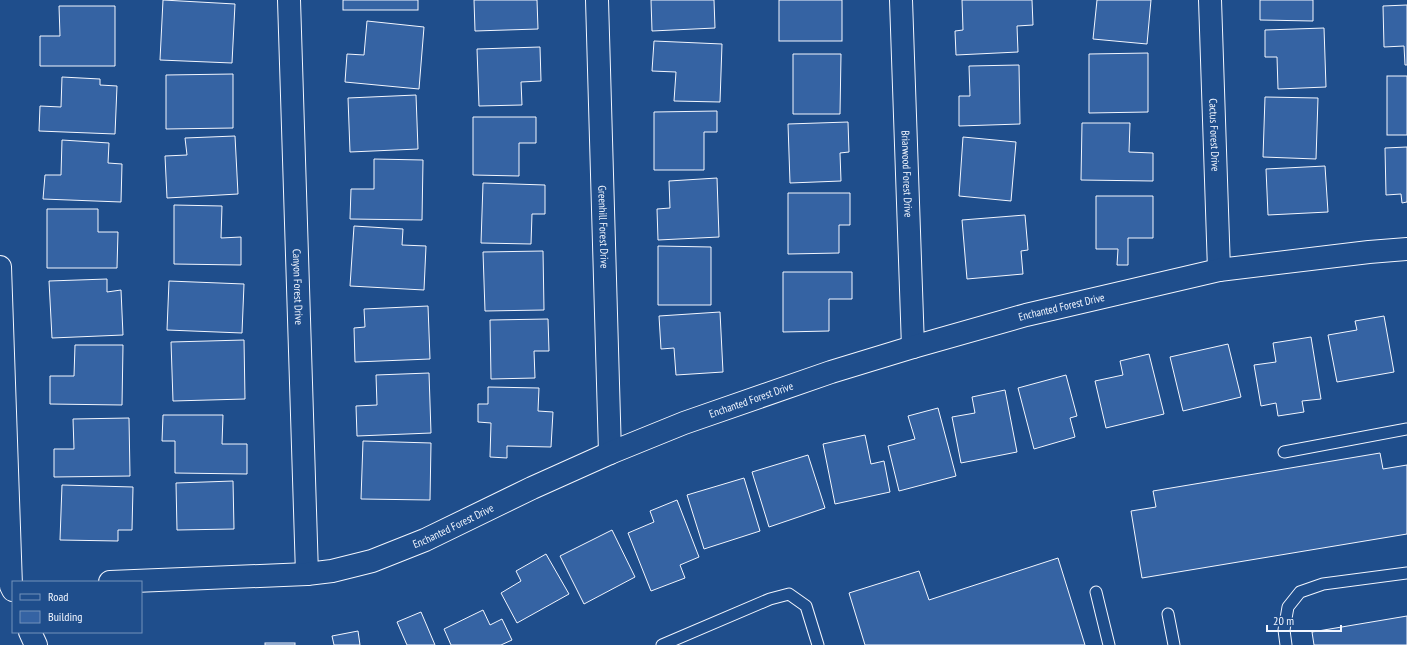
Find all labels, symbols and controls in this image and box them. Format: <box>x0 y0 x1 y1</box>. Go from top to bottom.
street label: Cactus Forest Drive <box>1206 98 1223 172</box>
street label: Briarwood Forest Drive <box>899 130 916 218</box>
street label: Greenhill Forest Drive <box>595 185 612 269</box>
street label: Canyon Forest Drive <box>290 249 306 326</box>
street label: Enchanted Forest Drive <box>1017 290 1106 324</box>
street label: Enchanted Forest Drive <box>707 378 796 421</box>
street label: Enchanted Forest Drive <box>411 501 496 551</box>
legend <box>12 581 142 633</box>
text: Road <box>48 589 68 604</box>
scale bar <box>1267 607 1341 633</box>
text: Building <box>48 609 83 624</box>
text: 20 m <box>1273 613 1294 628</box>

